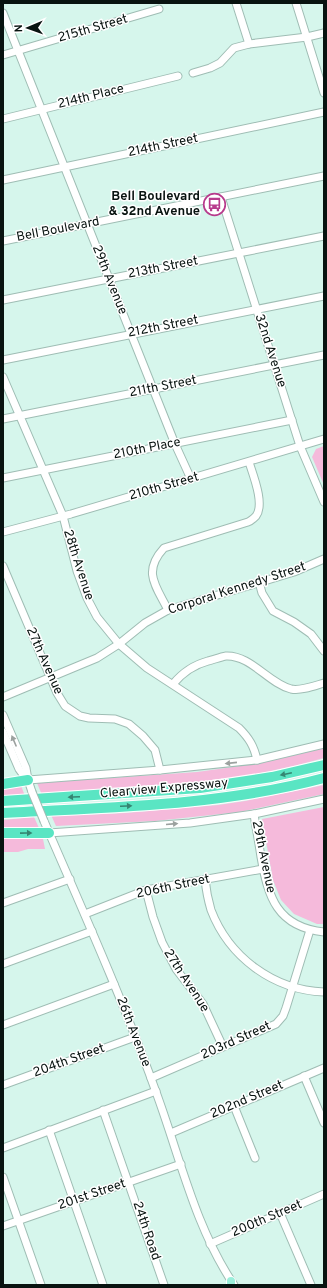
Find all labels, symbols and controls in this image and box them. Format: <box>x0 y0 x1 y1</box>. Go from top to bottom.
north arrow <box>8 8 48 48</box>
street label: 215th Street <box>56 11 130 47</box>
text: N <box>12 24 26 33</box>
street label: 214th Place <box>56 81 126 113</box>
street label: 214th Street <box>126 131 200 161</box>
place label: Bell Boulevard & 32nd Avenue <box>109 189 200 220</box>
bus stop icon: Bell Boulevard & 32nd Avenue <box>202 191 228 217</box>
street label: Bell Boulevard <box>15 214 101 246</box>
street label: 29th Avenue <box>88 243 130 317</box>
street label: 213th Street <box>127 253 200 283</box>
street label: 212th Street <box>126 312 200 342</box>
street label: 32nd Avenue <box>251 312 289 390</box>
street label: 211th Street <box>128 373 198 401</box>
street label: 210th Place <box>112 435 182 463</box>
street label: 210th Street <box>127 469 201 505</box>
street label: 28th Avenue <box>59 528 97 602</box>
street label: Corporal Kennedy Street <box>166 559 308 619</box>
street label: 27th Avenue <box>22 625 66 697</box>
one-way arrow <box>11 735 17 747</box>
one-way arrow <box>225 760 237 766</box>
one-way arrow <box>280 771 292 777</box>
street label: Clearview Expressway <box>99 775 229 803</box>
one-way arrow <box>68 793 80 800</box>
one-way arrow <box>120 803 132 810</box>
street label: 29th Avenue <box>248 819 278 895</box>
one-way arrow <box>166 821 178 828</box>
one-way arrow <box>20 830 33 836</box>
street label: 206th Street <box>135 871 211 903</box>
street label: 27th Avenue <box>160 946 212 1016</box>
street label: 26th Avenue <box>112 995 154 1069</box>
street label: 203rd Street <box>198 1018 274 1064</box>
street label: 204th Street <box>31 1041 107 1081</box>
street label: 202nd Street <box>208 1077 286 1123</box>
street label: 201st Street <box>56 1176 128 1214</box>
street label: 200th Street <box>229 1197 305 1241</box>
street label: 24th Road <box>129 1200 163 1262</box>

